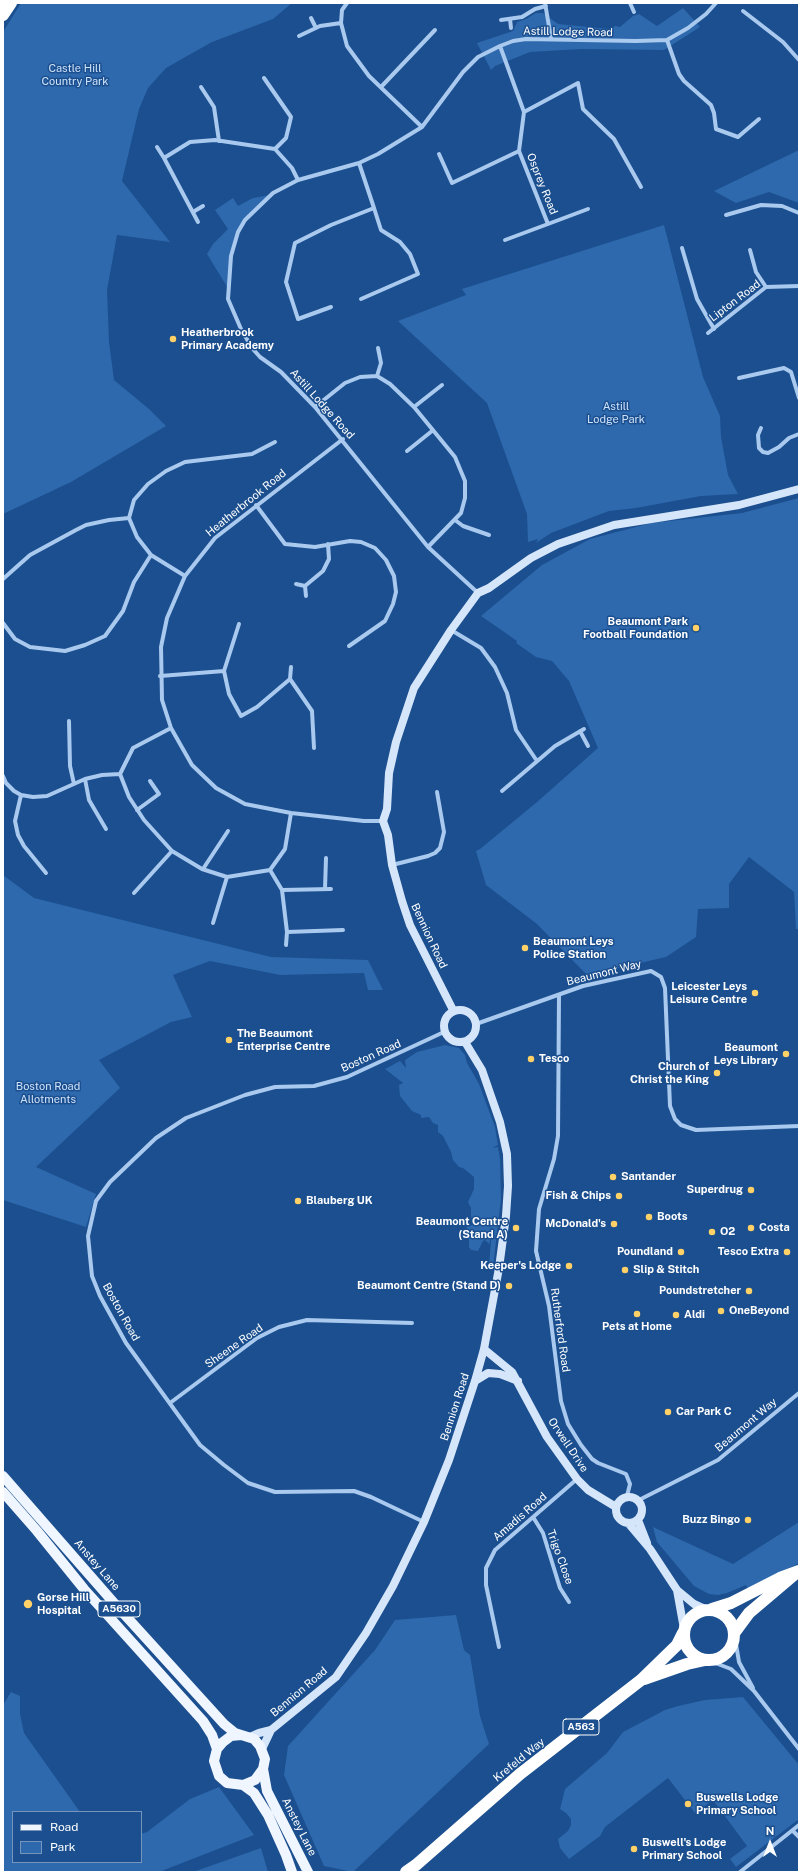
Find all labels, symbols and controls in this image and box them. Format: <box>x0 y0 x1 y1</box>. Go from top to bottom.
street label: Astill Lodge Road <box>523 25 613 39</box>
park label: Castle Hill Country Park <box>41 62 109 88</box>
street label: Osprey Road <box>524 151 560 217</box>
street label: Lipton Road <box>707 277 763 325</box>
place label: Heatherbrook Primary Academy <box>181 326 274 352</box>
marker: Heatherbrook Primary Academy <box>168 334 178 344</box>
street label: Astill Lodge Road <box>287 366 357 442</box>
park label: Astill Lodge Park <box>587 400 645 426</box>
street label: Heatherbrook Road <box>203 467 289 539</box>
place label: Beaumont Park Football Foundation <box>583 615 688 641</box>
marker: Beaumont Park Football Foundation <box>691 623 701 633</box>
street label: Bennion Road <box>408 901 450 971</box>
place label: Beaumont Leys Police Station <box>533 935 614 961</box>
marker: Beaumont Leys Police Station <box>520 943 530 953</box>
street label: Beaumont Way <box>565 957 643 989</box>
place label: Leicester Leys Leisure Centre <box>670 980 747 1006</box>
marker: Leicester Leys Leisure Centre <box>750 988 760 998</box>
place label: The Beaumont Enterprise Centre <box>237 1027 330 1053</box>
marker: The Beaumont Enterprise Centre <box>224 1035 234 1045</box>
street label: Boston Road <box>339 1037 403 1075</box>
place label: Beaumont Leys Library <box>714 1041 778 1067</box>
marker: Beaumont Leys Library <box>781 1049 791 1059</box>
place label: Tesco <box>539 1052 569 1066</box>
marker: Tesco <box>526 1054 536 1064</box>
place label: Church of Christ the King <box>630 1060 709 1086</box>
marker: Church of Christ the King <box>712 1068 722 1078</box>
park label: Boston Road Allotments <box>16 1080 80 1106</box>
place label: Santander <box>621 1170 676 1184</box>
marker: Santander <box>608 1172 618 1182</box>
place label: Superdrug <box>687 1183 743 1197</box>
marker: Superdrug <box>746 1185 756 1195</box>
place label: Fish & Chips <box>546 1189 611 1203</box>
marker: Fish & Chips <box>614 1191 624 1201</box>
place label: Blauberg UK <box>306 1194 373 1208</box>
marker: Blauberg UK <box>293 1196 303 1206</box>
place label: Boots <box>657 1210 687 1224</box>
marker: Boots <box>644 1212 654 1222</box>
place label: Beaumont Centre (Stand A) <box>416 1215 508 1241</box>
place label: McDonald's <box>545 1217 606 1231</box>
marker: McDonald's <box>609 1219 619 1229</box>
place label: Costa <box>759 1221 790 1235</box>
marker: Beaumont Centre (Stand A) <box>511 1223 521 1233</box>
marker: Costa <box>746 1223 756 1233</box>
place label: O2 <box>720 1225 735 1239</box>
marker: O2 <box>707 1227 717 1237</box>
place label: Poundland <box>617 1245 673 1259</box>
place label: Tesco Extra <box>718 1245 779 1259</box>
marker: Poundland <box>676 1247 686 1257</box>
marker: Tesco Extra <box>782 1247 792 1257</box>
place label: Keeper's Lodge <box>480 1259 561 1273</box>
marker: Keeper's Lodge <box>564 1261 574 1271</box>
place label: Slip & Stitch <box>633 1263 699 1277</box>
marker: Slip & Stitch <box>620 1265 630 1275</box>
place label: Beaumont Centre (Stand D) <box>357 1279 501 1293</box>
street label: Boston Road <box>100 1281 142 1343</box>
marker: Beaumont Centre (Stand D) <box>504 1281 514 1291</box>
place label: Poundstretcher <box>659 1284 741 1298</box>
marker: Poundstretcher <box>744 1286 754 1296</box>
street label: Rutherford Road <box>548 1287 572 1373</box>
place label: OneBeyond <box>729 1304 789 1318</box>
marker: OneBeyond <box>716 1306 726 1316</box>
place label: Aldi <box>684 1308 705 1322</box>
marker: Pets at Home <box>632 1309 642 1319</box>
marker: Aldi <box>671 1310 681 1320</box>
place label: Pets at Home <box>602 1320 672 1334</box>
street label: Sheene Road <box>203 1321 265 1371</box>
street label: Bennion Road <box>438 1372 472 1442</box>
street label: Beaumont Way <box>712 1395 780 1455</box>
place label: Car Park C <box>676 1405 732 1419</box>
marker: Car Park C <box>663 1407 673 1417</box>
street label: Orwell Drive <box>545 1415 591 1475</box>
street label: Amadis Road <box>490 1490 550 1544</box>
place label: Buzz Bingo <box>682 1513 740 1527</box>
marker: Buzz Bingo <box>743 1515 753 1525</box>
street label: Trigo Close <box>544 1528 576 1586</box>
street label: Anstey Lane <box>71 1537 123 1593</box>
place label: Gorse Hill Hospital <box>37 1591 89 1617</box>
marker: Gorse Hill Hospital <box>22 1598 34 1610</box>
road number: A5630 <box>98 1601 140 1617</box>
street label: Bennion Road <box>268 1664 330 1720</box>
road number: A563 <box>563 1719 599 1735</box>
street label: Krefeld Way <box>491 1735 547 1785</box>
place label: Buswells Lodge Primary School <box>696 1791 778 1817</box>
street label: Anstey Lane <box>279 1796 319 1858</box>
marker: Buswells Lodge Primary School <box>683 1799 693 1809</box>
legend <box>12 1811 142 1863</box>
text: Road <box>50 1820 78 1834</box>
north arrow <box>750 1823 790 1863</box>
text: N <box>766 1825 774 1837</box>
place label: Buswell's Lodge Primary School <box>642 1836 726 1862</box>
text: Park <box>50 1840 76 1854</box>
marker: Buswell's Lodge Primary School <box>629 1844 639 1854</box>

